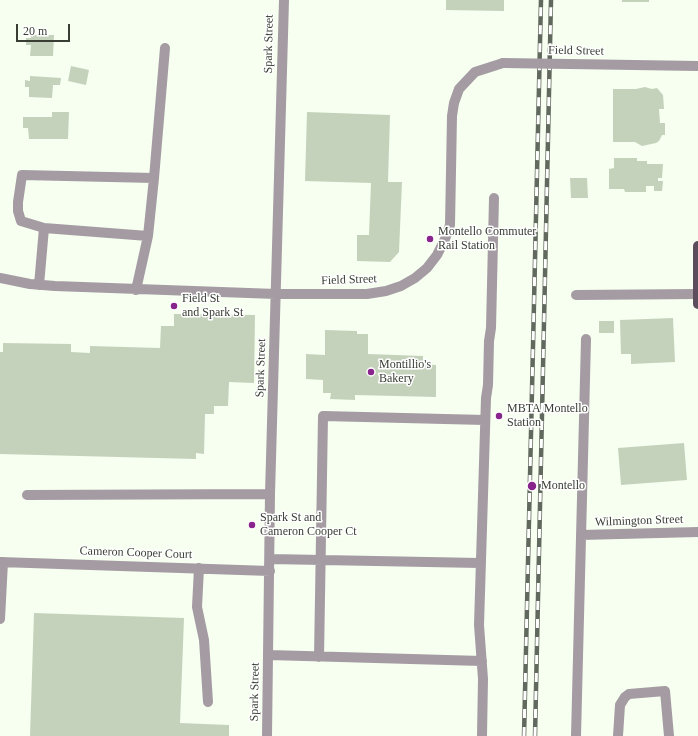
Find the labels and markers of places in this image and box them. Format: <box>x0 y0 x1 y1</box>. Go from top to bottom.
place label: Montello Commuter Rail Station <box>438 225 536 253</box>
marker: Montello Commuter Rail Station <box>425 234 435 244</box>
place label: Field St and Spark St <box>182 292 243 320</box>
marker: Field St and Spark St <box>169 301 179 311</box>
place label: Montillio's Bakery <box>379 358 431 386</box>
marker: Montillio's Bakery <box>366 367 376 377</box>
place label: MBTA Montello Station <box>507 402 588 430</box>
marker: MBTA Montello Station <box>494 411 504 421</box>
place label: Montello <box>541 479 585 493</box>
marker: Montello <box>526 480 538 492</box>
place label: Spark St and Cameron Cooper Ct <box>260 511 357 539</box>
marker: Spark St and Cameron Cooper Ct <box>247 520 257 530</box>

